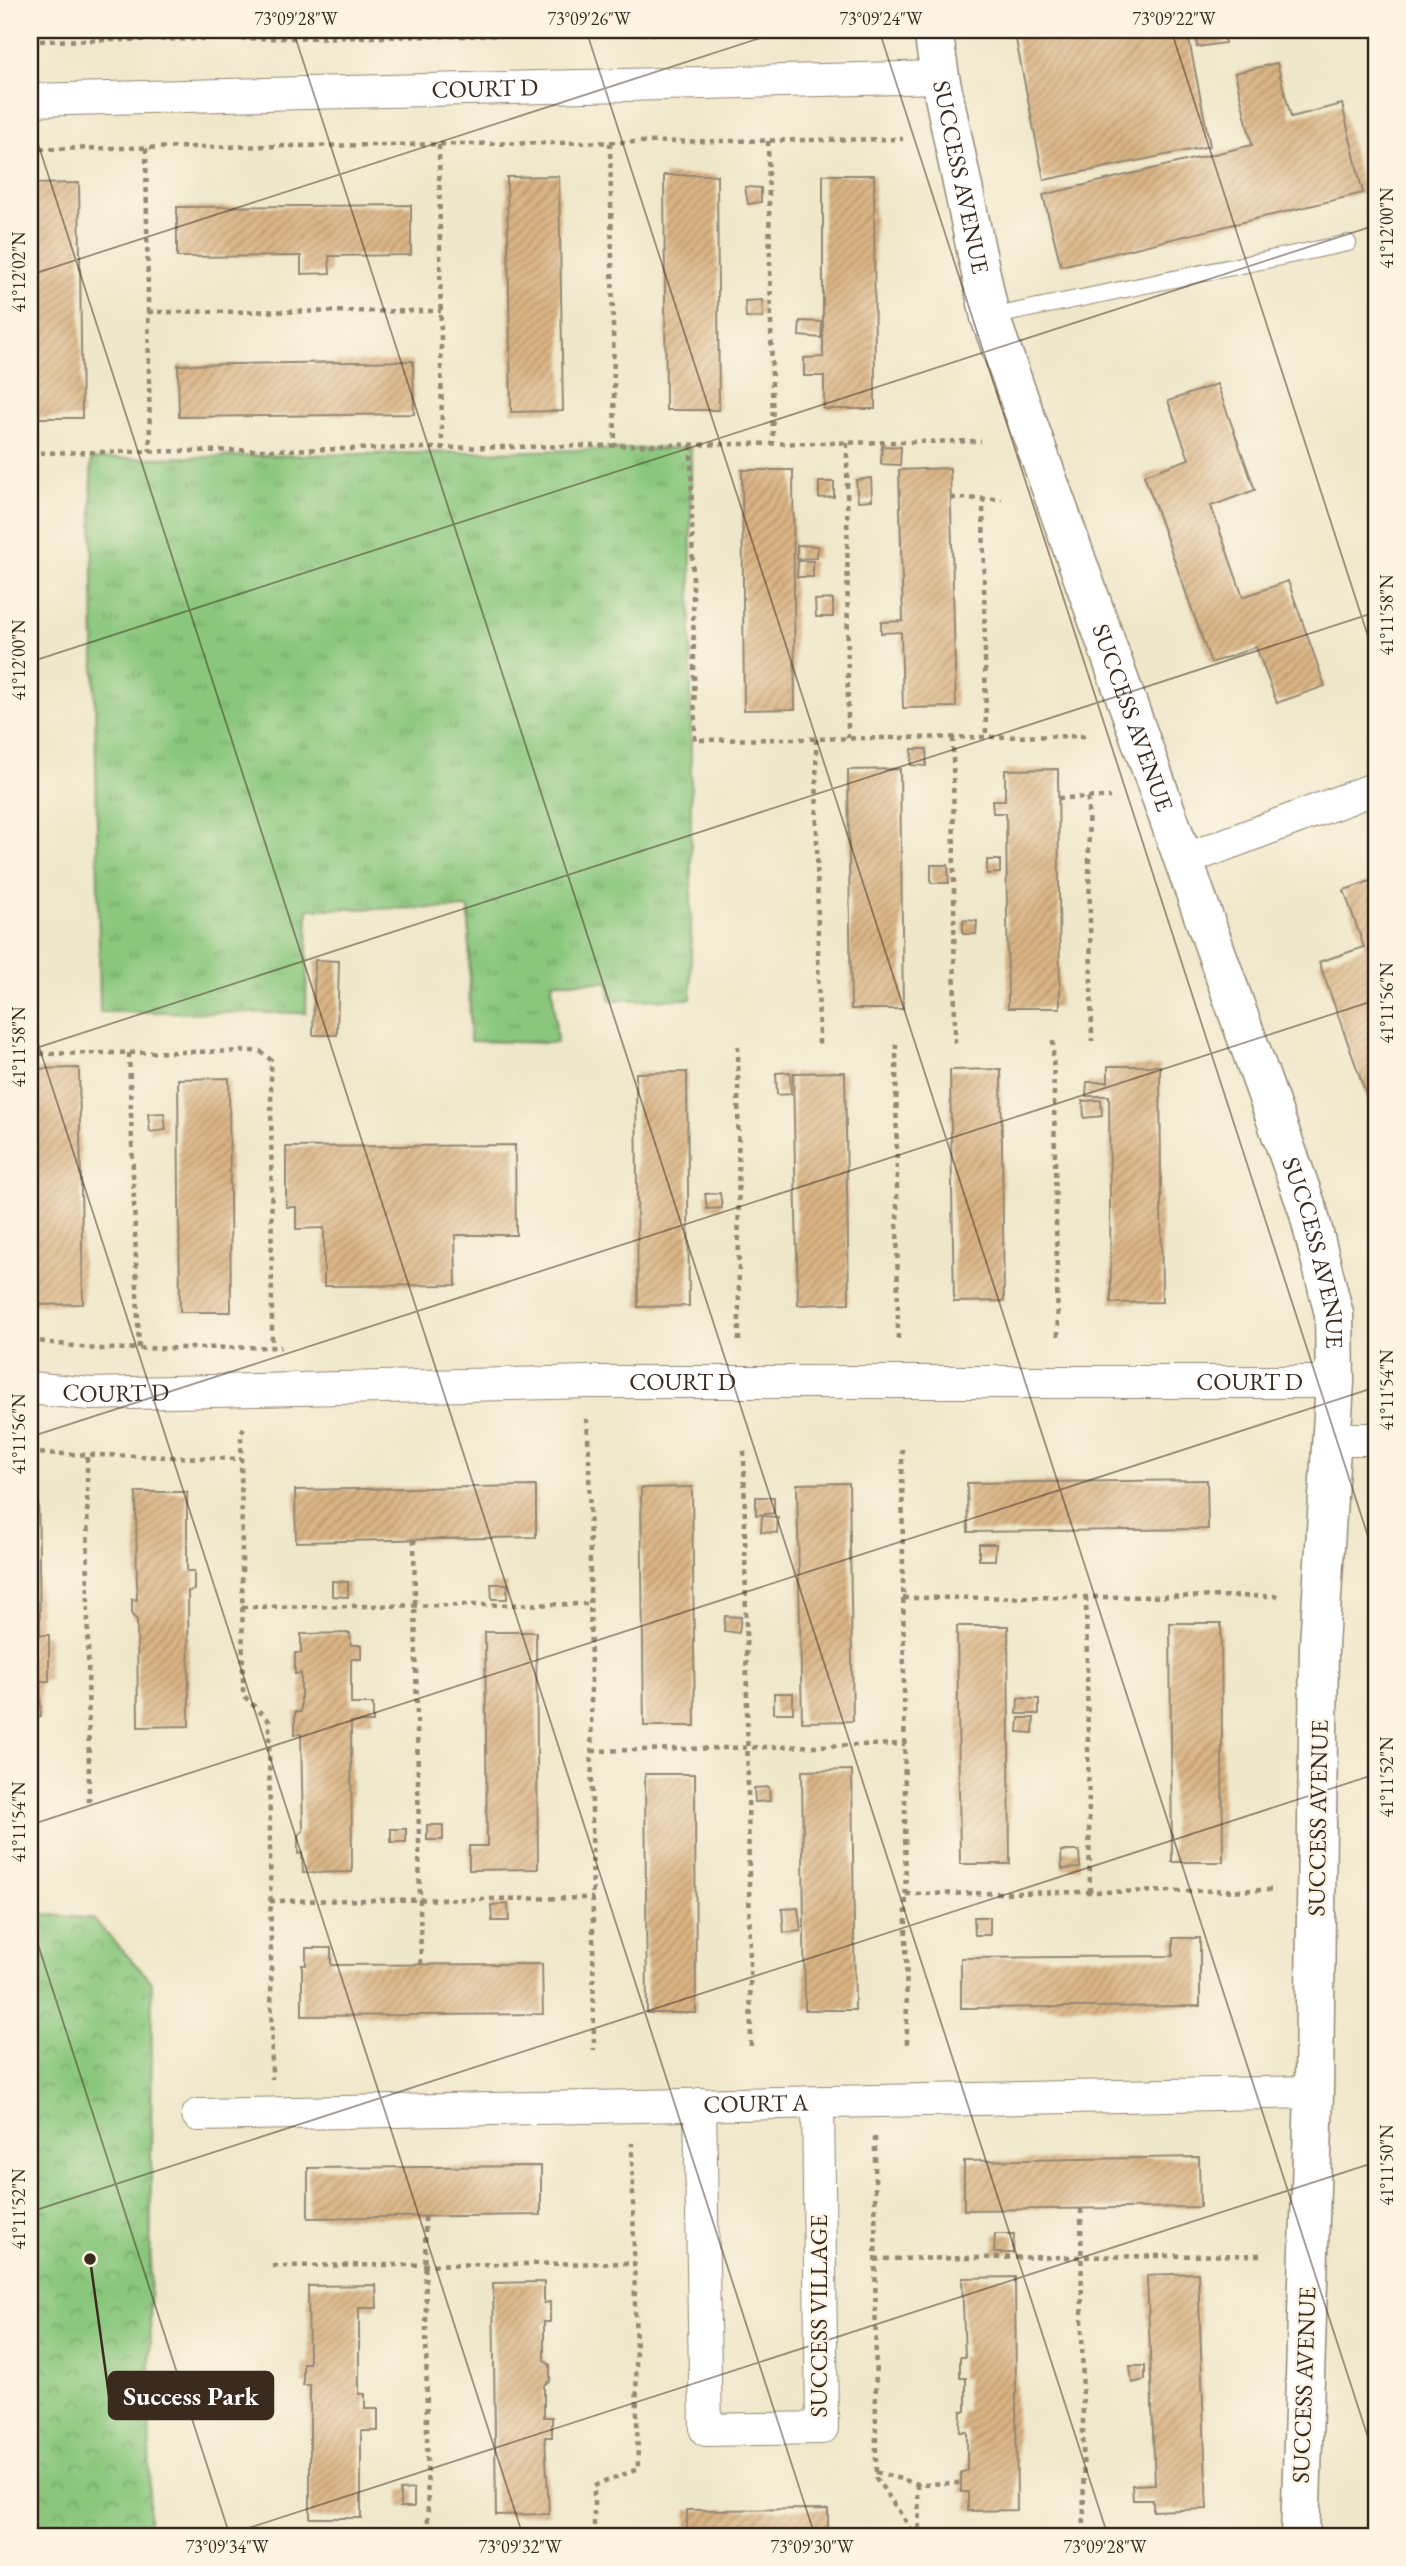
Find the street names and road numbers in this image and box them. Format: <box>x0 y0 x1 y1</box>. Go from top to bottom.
street label: COURT D <box>431 71 539 105</box>
street label: SUCCESS AVENUE <box>926 78 997 277</box>
street label: SUCCESS AVENUE <box>1086 620 1181 815</box>
street label: SUCCESS AVENUE <box>1275 1153 1351 1349</box>
street label: COURT D <box>629 1366 736 1397</box>
street label: COURT D <box>1196 1366 1303 1397</box>
street label: COURT D <box>61 1375 169 1410</box>
street label: SUCCESS AVENUE <box>1300 1719 1335 1917</box>
street label: COURT A <box>703 2086 809 2120</box>
street label: SUCCESS VILLAGE <box>803 2215 834 2417</box>
street label: SUCCESS AVENUE <box>1285 2286 1322 2484</box>

